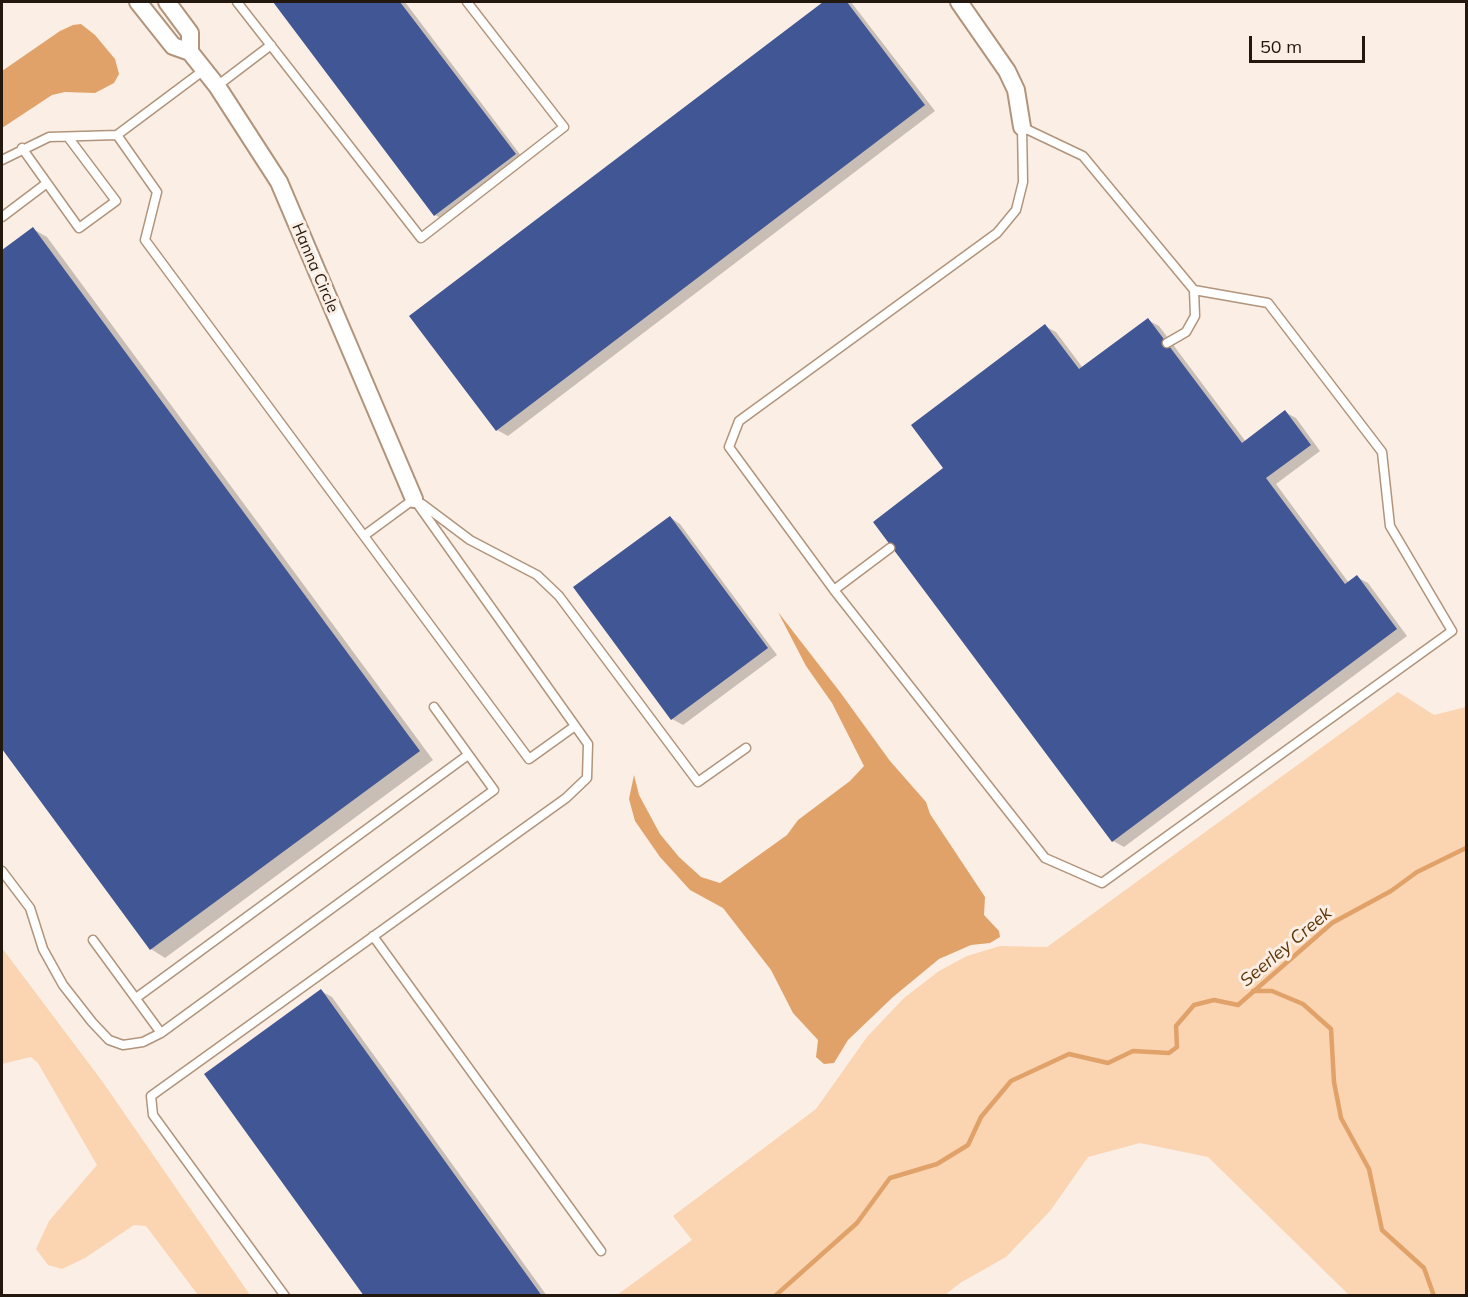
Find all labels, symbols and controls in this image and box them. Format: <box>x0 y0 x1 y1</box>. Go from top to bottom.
scale bar <box>1252 24 1368 62</box>
text: 50 m <box>1260 35 1302 58</box>
street label: Hanna Circle <box>288 220 342 316</box>
water label: Seerley Creek <box>1236 902 1336 992</box>

